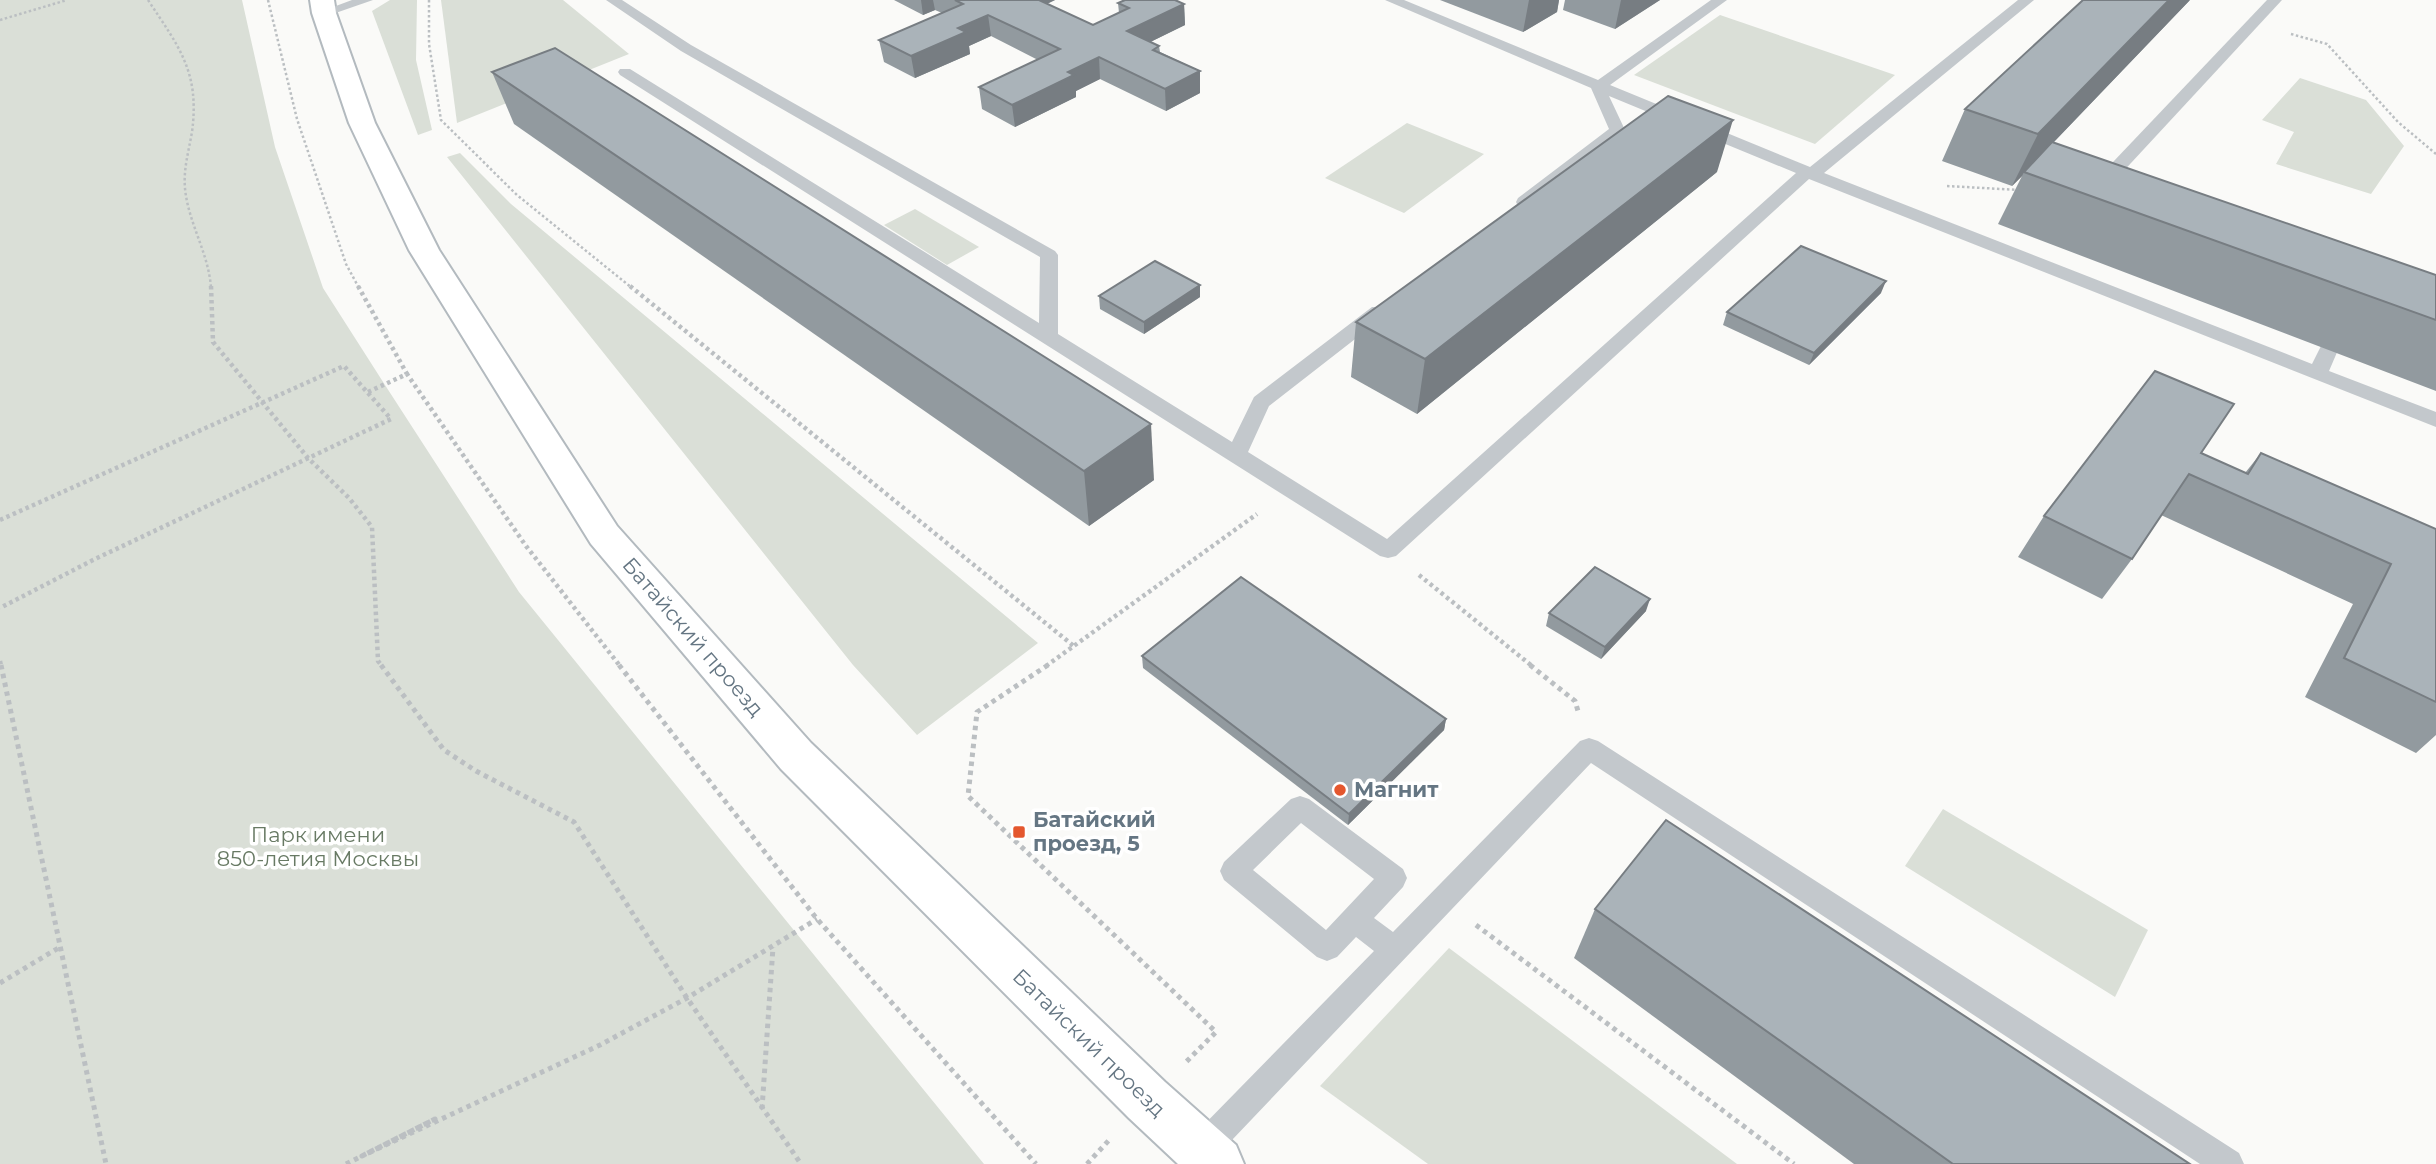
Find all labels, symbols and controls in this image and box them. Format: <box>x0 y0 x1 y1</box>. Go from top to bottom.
street label: Батайский проезд <box>618 552 769 721</box>
place label: Магнит <box>1354 777 1439 802</box>
marker: Магнит <box>1332 782 1348 798</box>
place label: Батайский проезд, 5 <box>1033 807 1156 856</box>
park label: Парк имени 850-летия Москвы <box>217 822 419 871</box>
marker: Батайский проезд, 5 <box>1011 824 1027 840</box>
street label: Батайский проезд <box>1008 963 1171 1122</box>

